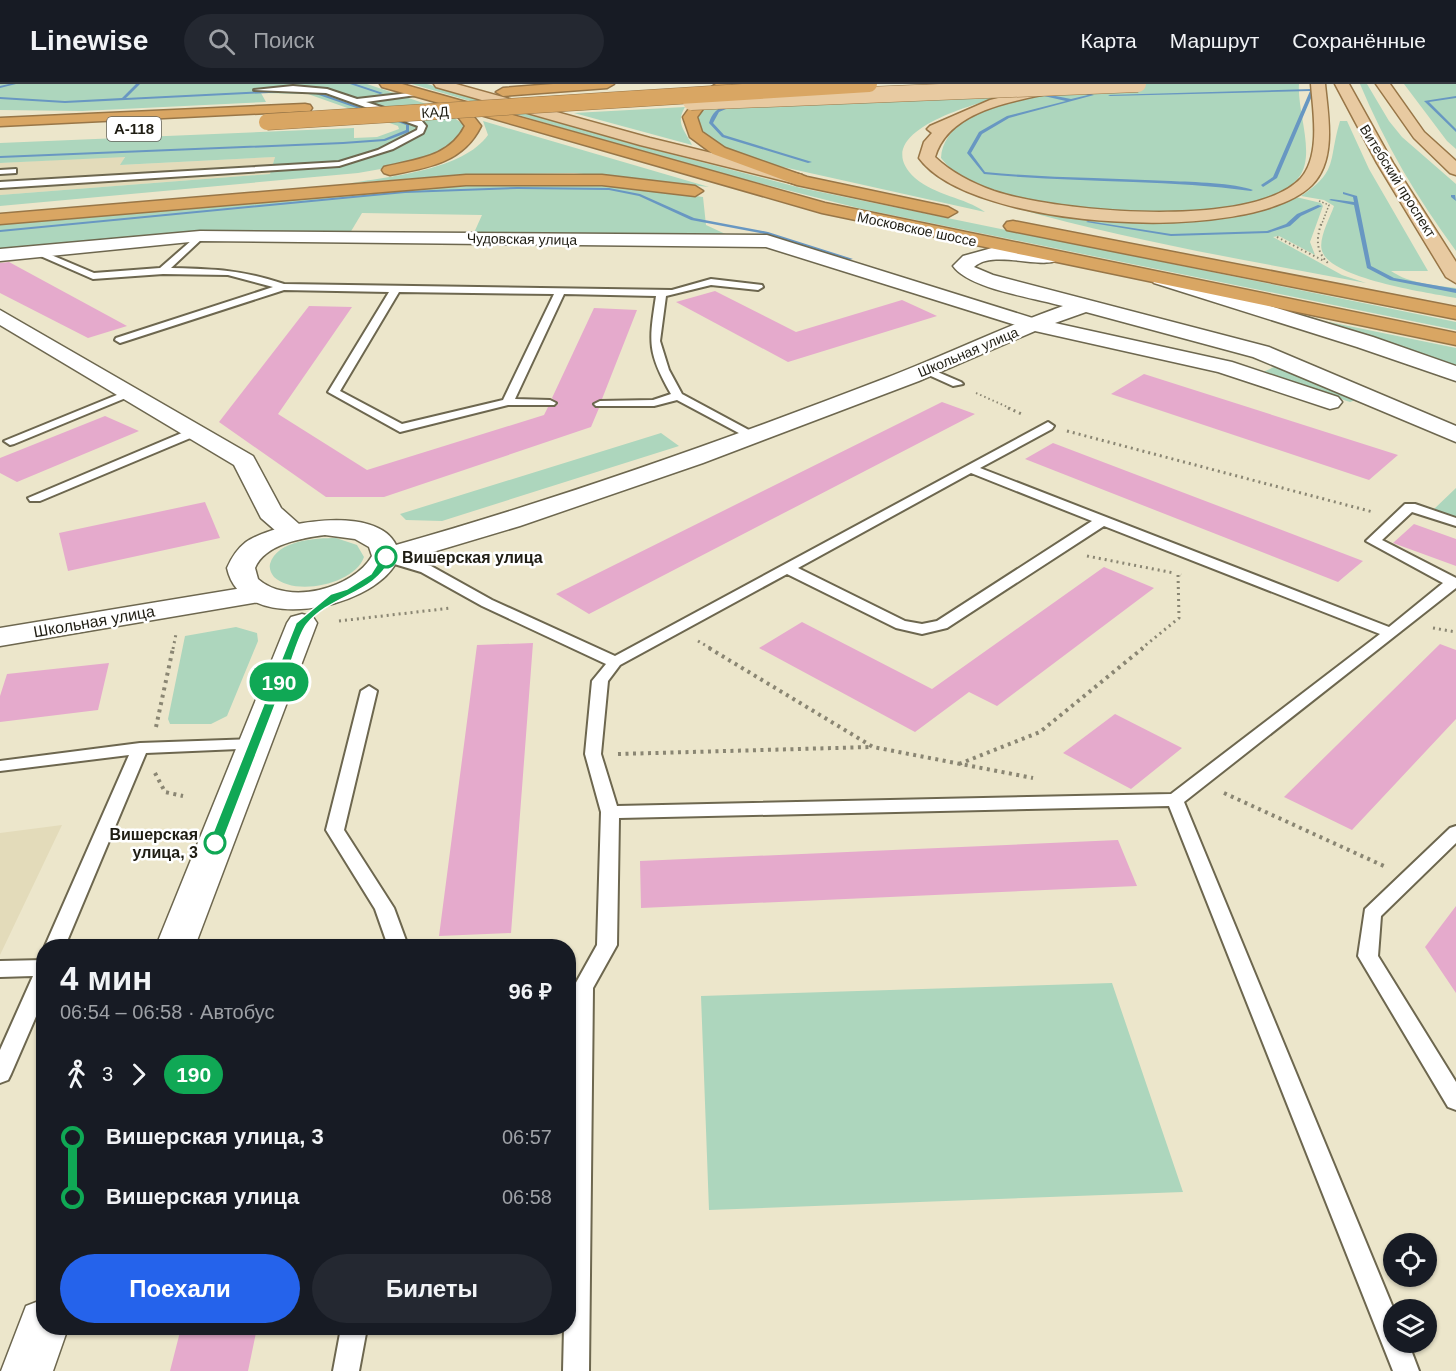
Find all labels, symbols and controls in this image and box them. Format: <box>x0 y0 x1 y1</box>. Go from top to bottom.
search box <box>184 14 604 68</box>
text: Linewise <box>30 25 148 56</box>
icon: search <box>205 25 238 58</box>
text: Поиск <box>253 28 314 53</box>
text: Карта <box>1081 29 1137 52</box>
text: Маршрут <box>1170 29 1259 52</box>
text: Сохранённые <box>1292 29 1426 52</box>
street label: КАД <box>421 103 450 121</box>
road number: А-118 <box>107 117 161 141</box>
street label: Витебский проспект <box>1357 122 1439 241</box>
street label: Московское шоссе <box>856 209 978 249</box>
street label: Чудовская улица <box>467 230 577 248</box>
street label: Школьная улица <box>915 324 1021 380</box>
marker: Вишерская улица <box>375 546 397 568</box>
place label: Вишерская улица <box>402 549 543 566</box>
street label: Школьная улица <box>32 602 156 641</box>
line badge: 190 <box>244 662 314 702</box>
text: 190 <box>261 671 297 694</box>
place label: Вишерская улица, 3 <box>109 826 198 861</box>
marker: Вишерская улица, 3 <box>204 832 226 854</box>
text: 4 мин <box>60 960 152 997</box>
text: 96 ₽ <box>509 979 552 1004</box>
text: 06:54 – 06:58 · Автобус <box>60 1001 274 1023</box>
icon: walk <box>60 1058 93 1091</box>
icon: forward <box>122 1058 155 1091</box>
text: 3 <box>102 1063 113 1085</box>
text: 190 <box>176 1063 211 1086</box>
text: Вишерская улица, 3 <box>106 1124 324 1149</box>
text: 06:57 <box>502 1126 552 1148</box>
text: Вишерская улица <box>106 1184 299 1209</box>
text: 06:58 <box>502 1186 552 1208</box>
map controls <box>1383 1233 1437 1353</box>
button: locate <box>1383 1233 1437 1287</box>
button: Поехали <box>60 1254 300 1323</box>
button: Билеты <box>312 1254 552 1323</box>
button: layers <box>1383 1299 1437 1353</box>

